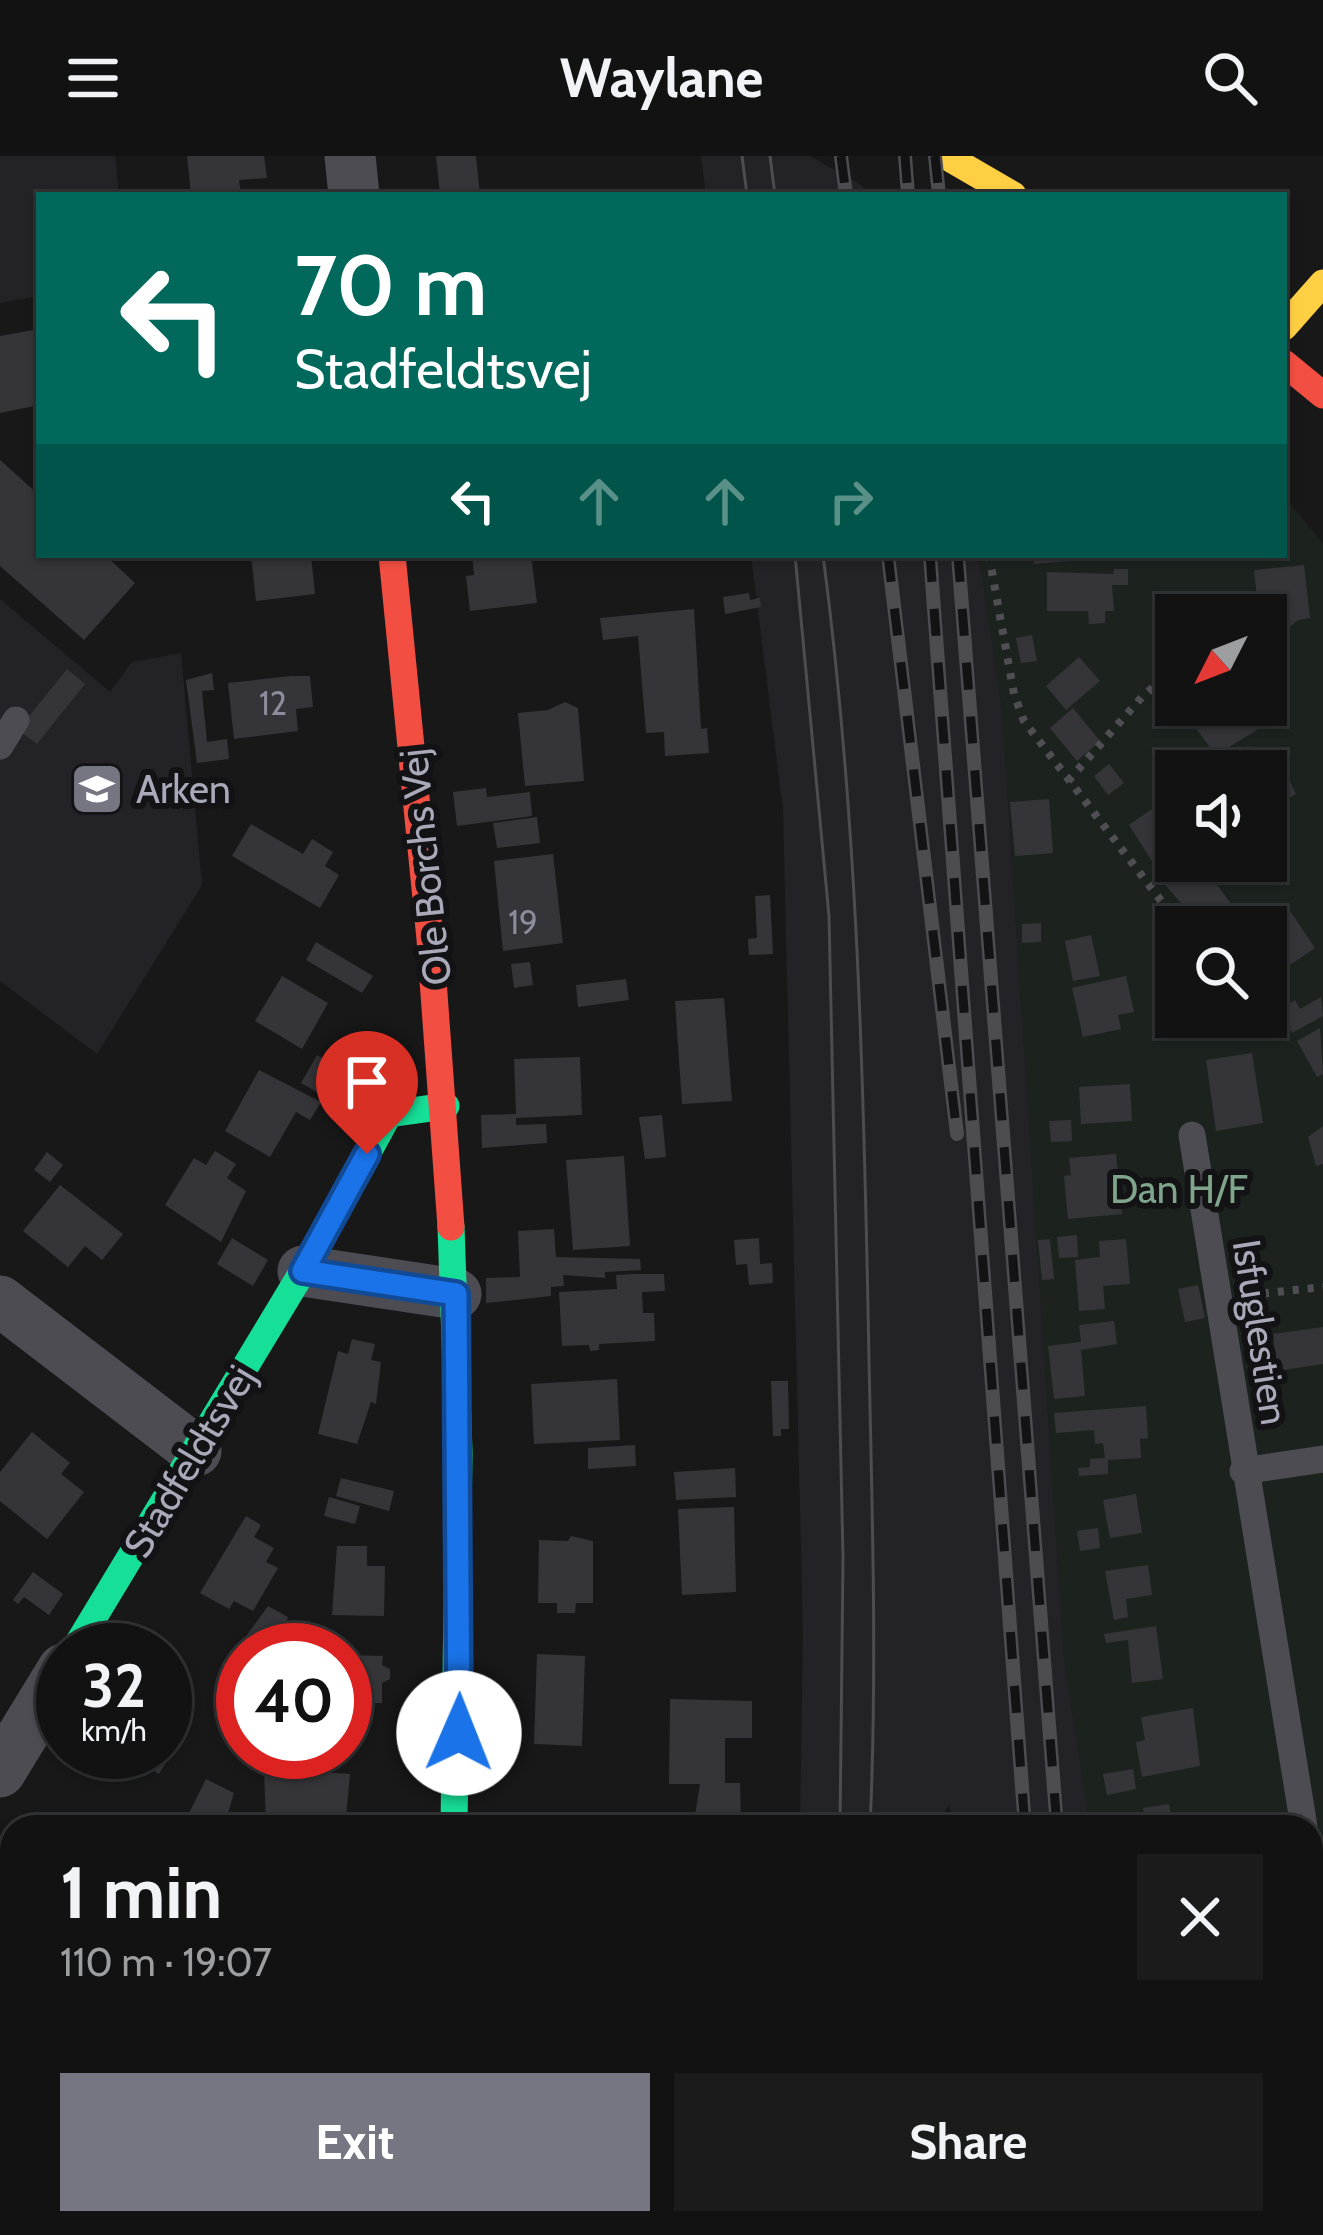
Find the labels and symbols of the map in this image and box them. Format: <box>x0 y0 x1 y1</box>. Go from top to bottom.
north arrow <box>1155 594 1287 726</box>
house number: 12 <box>259 683 287 723</box>
street label: Ole Borchs Vej <box>389 746 461 988</box>
school or university icon: Arken <box>69 761 125 817</box>
place label: Arken <box>136 765 231 813</box>
house number: 19 <box>508 902 538 942</box>
pin <box>316 1031 418 1154</box>
park label: Dan H/F <box>1110 1165 1248 1213</box>
street label: Isfuglestien <box>1223 1236 1299 1428</box>
street label: Stadfeldtsvej <box>113 1356 265 1566</box>
speed limit sign: 40 <box>216 1623 372 1779</box>
position arrow <box>396 1670 522 1796</box>

